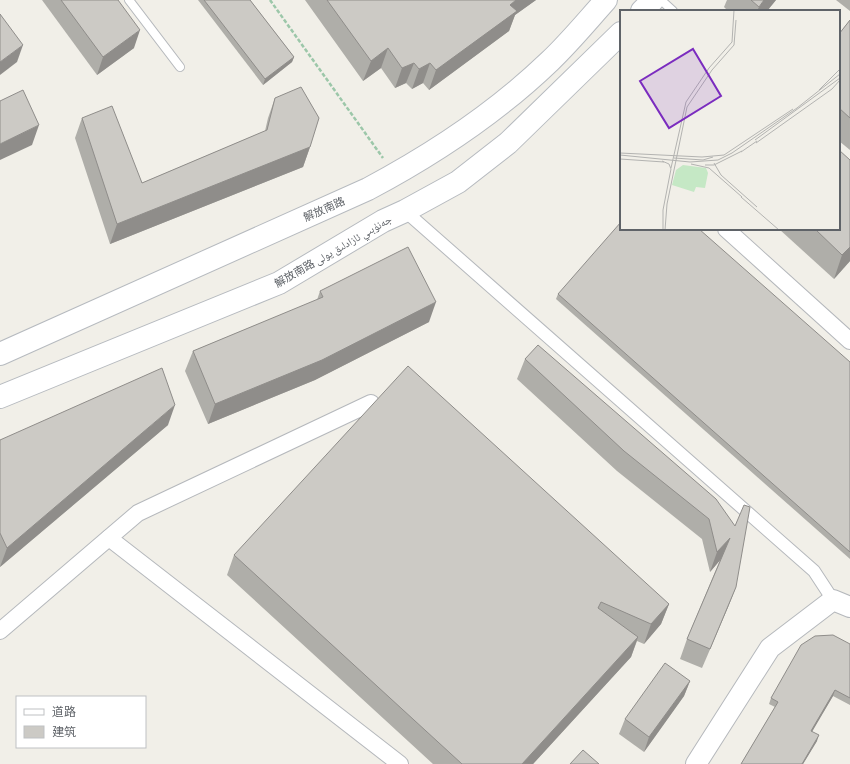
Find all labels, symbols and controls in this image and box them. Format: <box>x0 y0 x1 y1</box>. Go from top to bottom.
inset map <box>620 10 840 230</box>
street label: 解放南路 <box>301 193 347 224</box>
street label: 解放南路 جەنۇبىي ئازادلىق يولى <box>271 211 395 292</box>
legend <box>16 696 146 748</box>
text: 道路 <box>52 703 76 720</box>
text: 建筑 <box>52 723 76 740</box>

